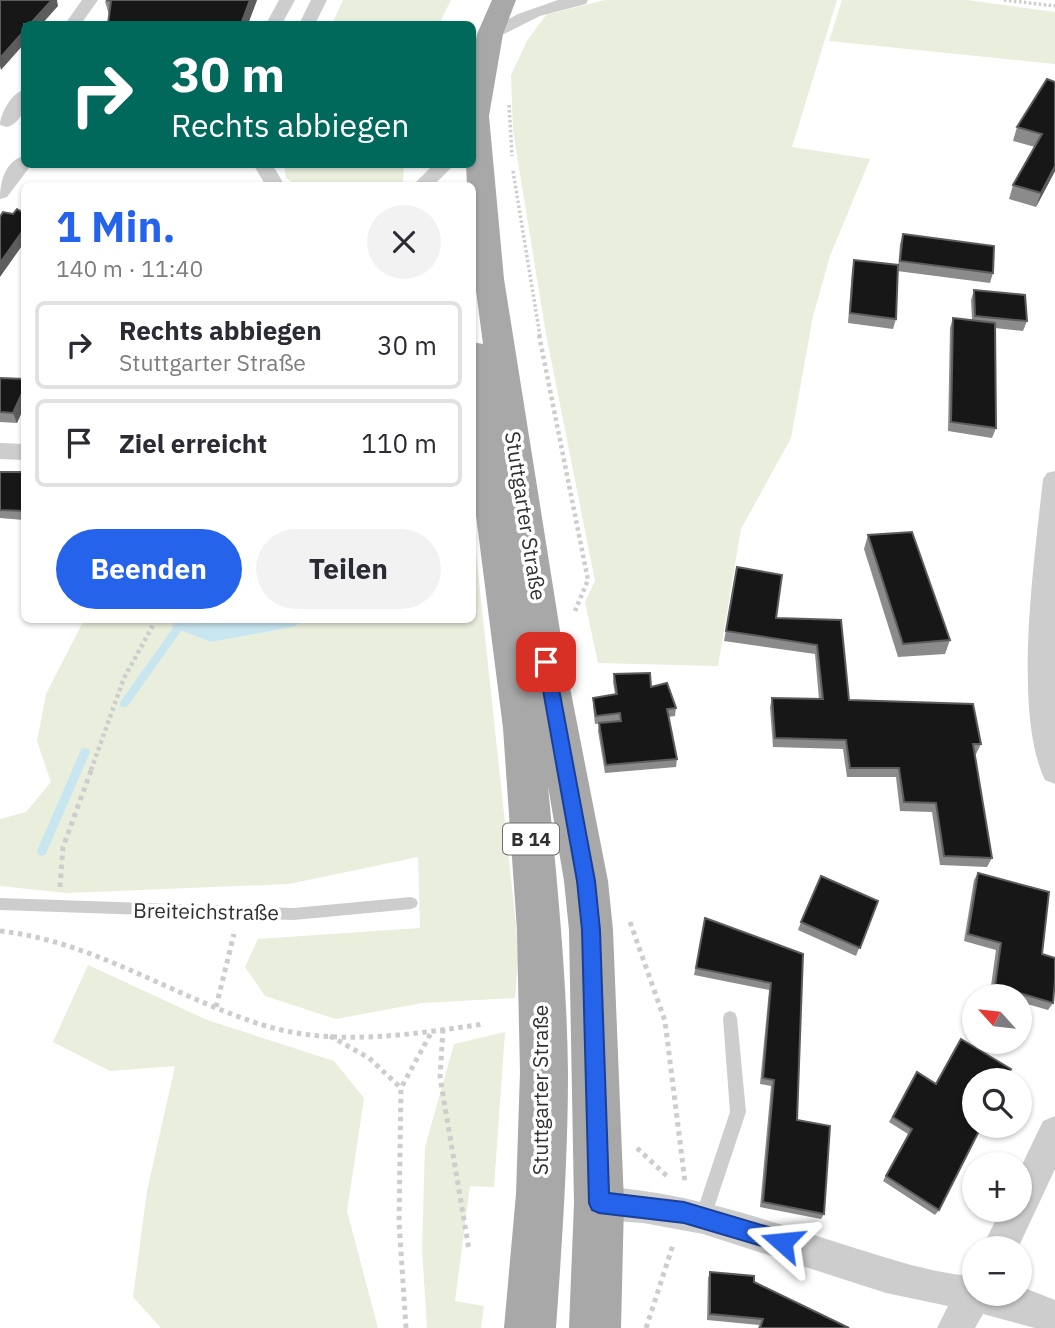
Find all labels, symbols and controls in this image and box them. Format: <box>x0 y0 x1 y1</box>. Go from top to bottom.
text: 30 m <box>171 42 285 105</box>
icon: right <box>56 49 147 140</box>
text: Rechts abbiegen <box>171 104 409 146</box>
text: 1 Min. <box>56 199 176 254</box>
button: close <box>367 205 441 279</box>
text: 140 m · 11:40 <box>56 253 203 283</box>
text: Rechts abbiegen <box>119 313 322 347</box>
icon: right <box>60 326 98 364</box>
text: 30 m <box>377 328 437 362</box>
text: Stuttgarter Straße <box>119 347 306 377</box>
icon: arrive <box>60 424 98 462</box>
text: Ziel erreicht <box>119 426 267 460</box>
text: 110 m <box>361 426 437 460</box>
street label: Stuttgarter Straße <box>499 429 553 602</box>
button: Beenden <box>56 529 242 609</box>
button: Teilen <box>256 529 441 609</box>
pin <box>516 632 576 692</box>
icon: arrive <box>527 643 565 681</box>
road number: B 14 <box>503 824 559 854</box>
street label: Breiteichstraße <box>133 896 279 926</box>
north arrow <box>962 984 1032 1054</box>
map controls <box>962 984 1032 1306</box>
street label: Stuttgarter Straße <box>526 1005 554 1175</box>
button: search <box>962 1068 1032 1138</box>
button: + <box>962 1152 1032 1222</box>
position arrow <box>745 1205 819 1279</box>
button: − <box>962 1236 1032 1306</box>

